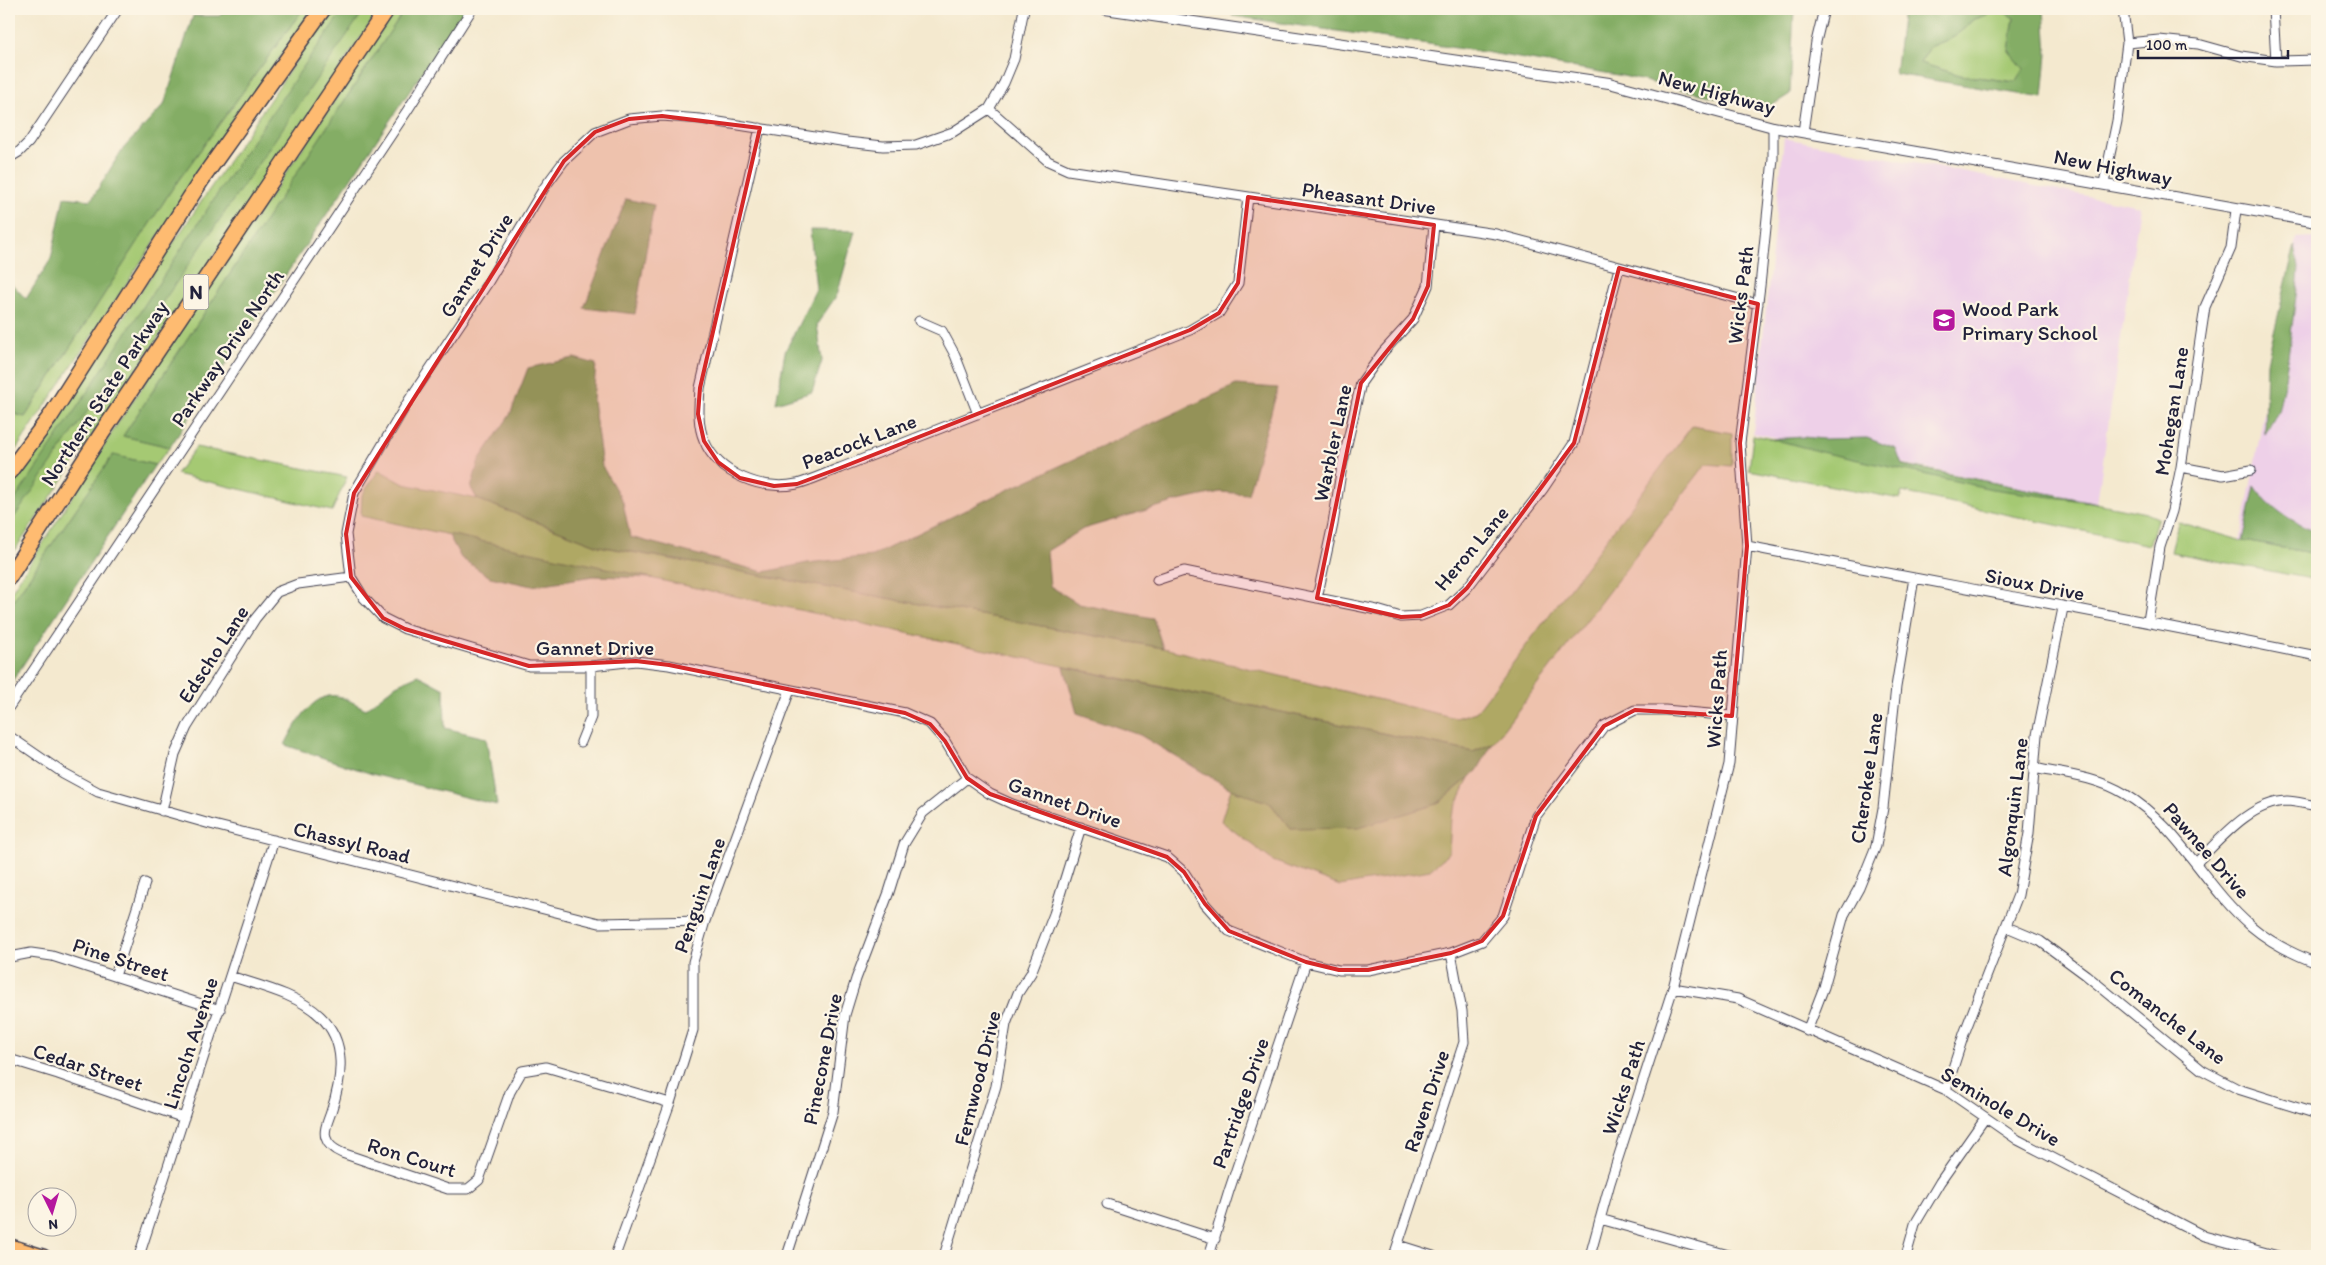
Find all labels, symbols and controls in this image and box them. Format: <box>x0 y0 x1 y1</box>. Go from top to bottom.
scale bar <box>2138 28 2288 60</box>
text: 100 m <box>2146 36 2188 54</box>
street label: New Highway <box>1656 64 1778 120</box>
street label: New Highway <box>2052 143 2174 191</box>
street label: Pheasant Drive <box>1300 176 1438 220</box>
street label: Gannet Drive <box>434 208 518 322</box>
street label: Wicks Path <box>1722 244 1758 346</box>
street label: Parkway Drive North <box>165 265 289 431</box>
road number: N <box>184 274 208 310</box>
street label: Northern State Parkway <box>35 296 173 490</box>
place label: Wood Park Primary School <box>1962 296 2098 345</box>
school or university icon: Wood Park Primary School <box>1931 307 1957 333</box>
street label: Mohegan Lane <box>2148 345 2194 477</box>
street label: Warbler Lane <box>1307 382 1357 504</box>
street label: Peacock Lane <box>798 408 920 474</box>
street label: Heron Lane <box>1428 501 1514 595</box>
street label: Sioux Drive <box>1983 562 2087 606</box>
street label: Edscho Lane <box>172 600 254 708</box>
street label: Gannet Drive <box>536 635 654 660</box>
street label: Wicks Path <box>1700 648 1732 749</box>
street label: Cherokee Lane <box>1844 711 1888 845</box>
street label: Algonquin Lane <box>1991 736 2033 878</box>
street label: Gannet Drive <box>1005 771 1125 833</box>
street label: Pawnee Drive <box>2158 797 2256 903</box>
street label: Chassyl Road <box>291 815 414 869</box>
street label: Penguin Lane <box>668 834 730 956</box>
street label: Pine Street <box>70 932 172 986</box>
street label: Comanche Lane <box>2104 962 2232 1070</box>
street label: Lincoln Avenue <box>157 974 223 1112</box>
street label: Pinecone Drive <box>797 991 847 1127</box>
street label: Fernwood Drive <box>948 1008 1006 1148</box>
street label: Partridge Drive <box>1206 1034 1274 1172</box>
street label: Wicks Path <box>1596 1036 1650 1138</box>
street label: Cedar Street <box>30 1037 146 1097</box>
street label: Raven Drive <box>1398 1047 1454 1155</box>
street label: Seminole Drive <box>1937 1061 2065 1151</box>
street label: Ron Court <box>365 1132 460 1182</box>
north arrow <box>28 1188 78 1238</box>
text: N <box>48 1216 59 1233</box>

